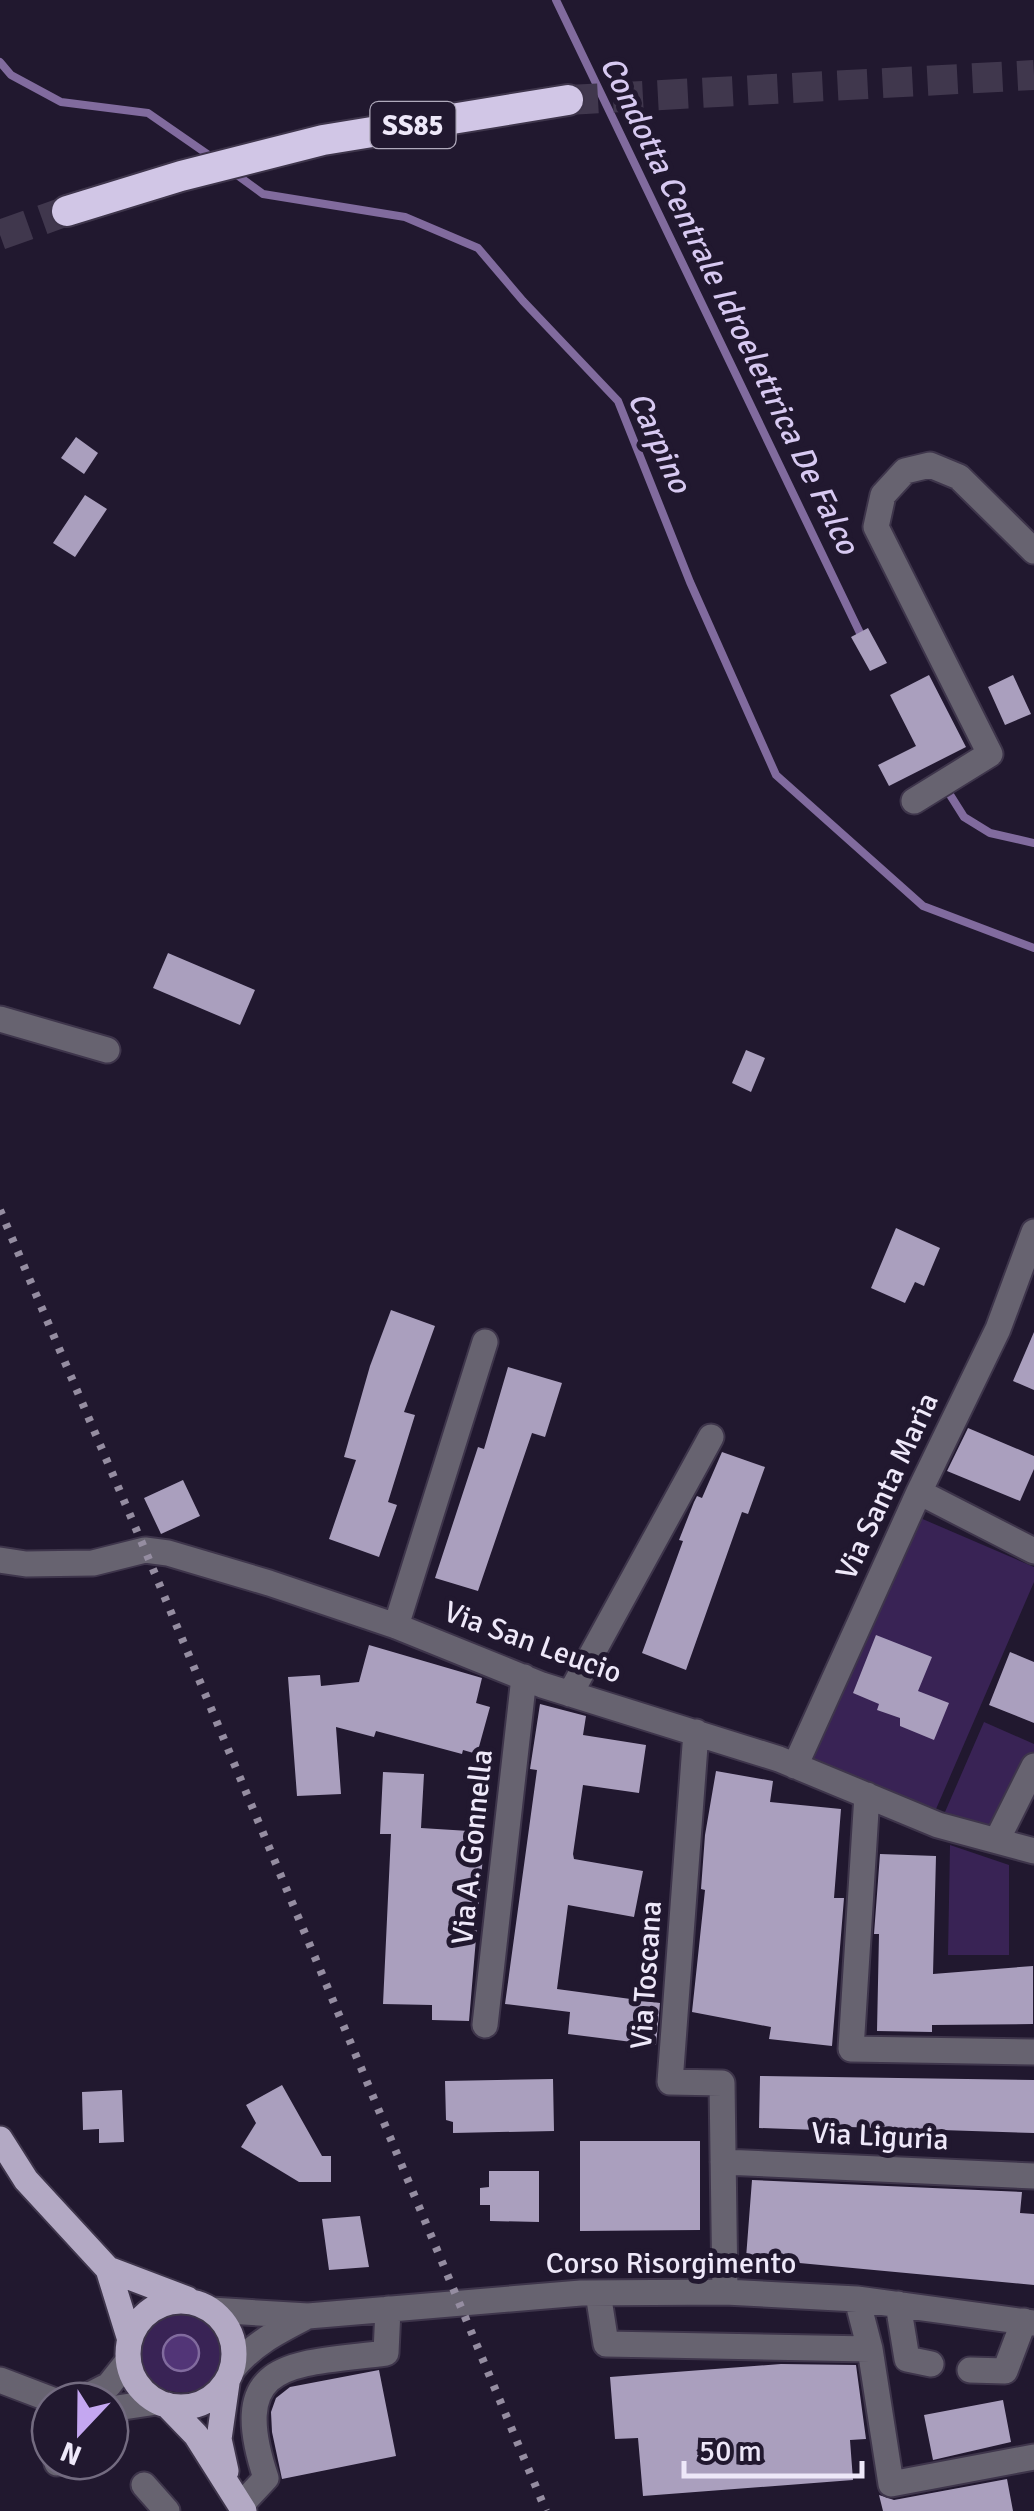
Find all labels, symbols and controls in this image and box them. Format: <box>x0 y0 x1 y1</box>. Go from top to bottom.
water label: Condotta Centrale Idroelettrica De Falco <box>592 50 868 562</box>
road number: SS85 <box>370 102 456 148</box>
water label: Carpino <box>619 386 700 500</box>
street label: Via Santa Maria <box>828 1387 947 1586</box>
street label: Via San Leucio <box>439 1593 627 1692</box>
street label: Via A. Gonnella <box>444 1747 501 1947</box>
street label: Via Toscana <box>623 1899 670 2051</box>
street label: Via Liguria <box>810 2114 950 2159</box>
street label: Corso Risorgimento <box>546 2245 796 2282</box>
north arrow <box>30 2381 130 2481</box>
scale bar <box>684 2416 862 2478</box>
text: 50 m <box>699 2433 762 2470</box>
text: N <box>56 2434 86 2473</box>

